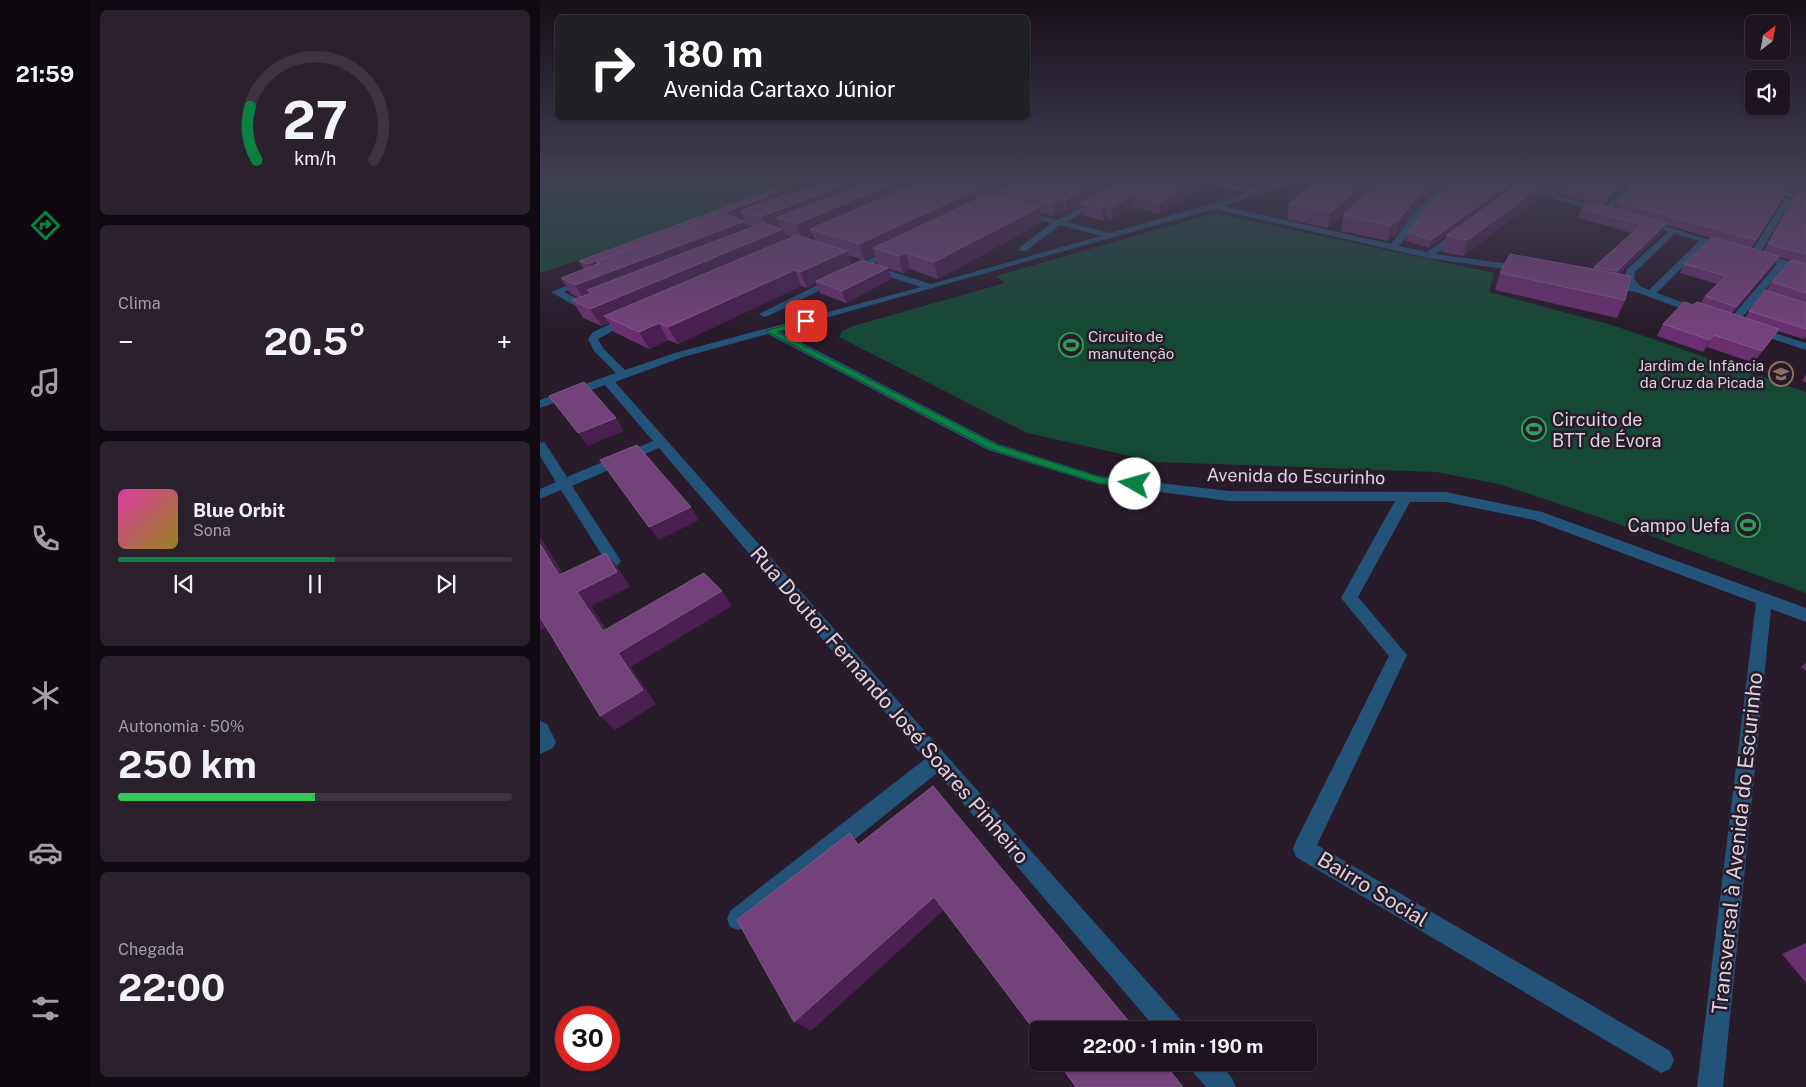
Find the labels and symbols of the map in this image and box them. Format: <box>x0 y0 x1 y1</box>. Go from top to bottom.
north arrow <box>1745 15 1790 60</box>
pin <box>785 300 827 342</box>
place label: Circuito de manutenção <box>1088 328 1174 362</box>
sports icon: Circuito de manutenção <box>1058 332 1084 358</box>
place label: Jardim de Infância da Cruz da Picada <box>1638 357 1764 391</box>
school or university icon: Jardim de Infância da Cruz da Picada <box>1768 361 1794 387</box>
place label: Circuito de BTT de Évora <box>1552 409 1661 451</box>
sports icon: Circuito de BTT de Évora <box>1521 416 1547 442</box>
position arrow <box>1108 457 1160 509</box>
street label: Avenida do Escurinho <box>1207 464 1385 488</box>
sports icon: Campo Uefa <box>1735 512 1761 538</box>
place label: Campo Uefa <box>1627 515 1730 536</box>
street label: Rua Doutor Fernando José Soares Pinheiro <box>745 541 1035 869</box>
street label: Transversal à Avenida do Escurinho <box>1707 671 1767 1015</box>
street label: Bairro Social <box>1313 846 1433 932</box>
speed limit sign: 30 <box>555 1006 620 1071</box>

